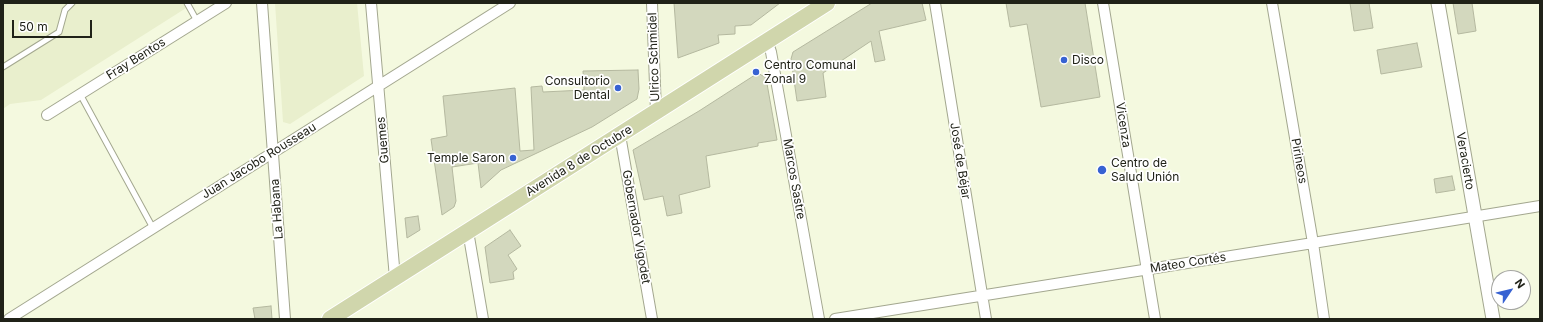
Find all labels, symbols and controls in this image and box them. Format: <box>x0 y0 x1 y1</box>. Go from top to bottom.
scale bar <box>14 12 94 38</box>
street label: Ulrico Schmidel <box>645 12 663 102</box>
text: 50 m <box>19 19 48 34</box>
street label: Fray Bentos <box>104 35 168 83</box>
place label: Disco <box>1072 53 1104 67</box>
marker: Disco <box>1059 55 1069 65</box>
place label: Centro Comunal Zonal 9 <box>764 58 856 86</box>
marker: Centro Comunal Zonal 9 <box>751 67 761 77</box>
place label: Consultorio Dental <box>545 74 610 102</box>
marker: Consultorio Dental <box>613 83 623 93</box>
street label: Vicenza <box>1112 101 1134 149</box>
street label: Guemes <box>374 116 392 164</box>
street label: Juan Jacobo Rousseau <box>199 120 319 202</box>
street label: Avenida 8 de Octubre <box>523 122 635 200</box>
street label: José de Béjar <box>947 122 973 200</box>
street label: Veracierto <box>1453 131 1477 191</box>
street label: Pirineos <box>1288 137 1310 185</box>
street label: Marcos Sastre <box>780 138 808 220</box>
place label: Temple Saron <box>427 151 505 165</box>
marker: Temple Saron <box>508 153 518 163</box>
place label: Centro de Salud Unión <box>1111 156 1179 184</box>
marker: Centro de Salud Unión <box>1096 164 1108 176</box>
street label: Gobernador Vigodet <box>619 169 653 285</box>
street label: La Habana <box>268 178 286 240</box>
street label: Mateo Cortés <box>1149 250 1227 276</box>
north arrow <box>1491 270 1531 310</box>
text: N <box>1512 276 1528 291</box>

